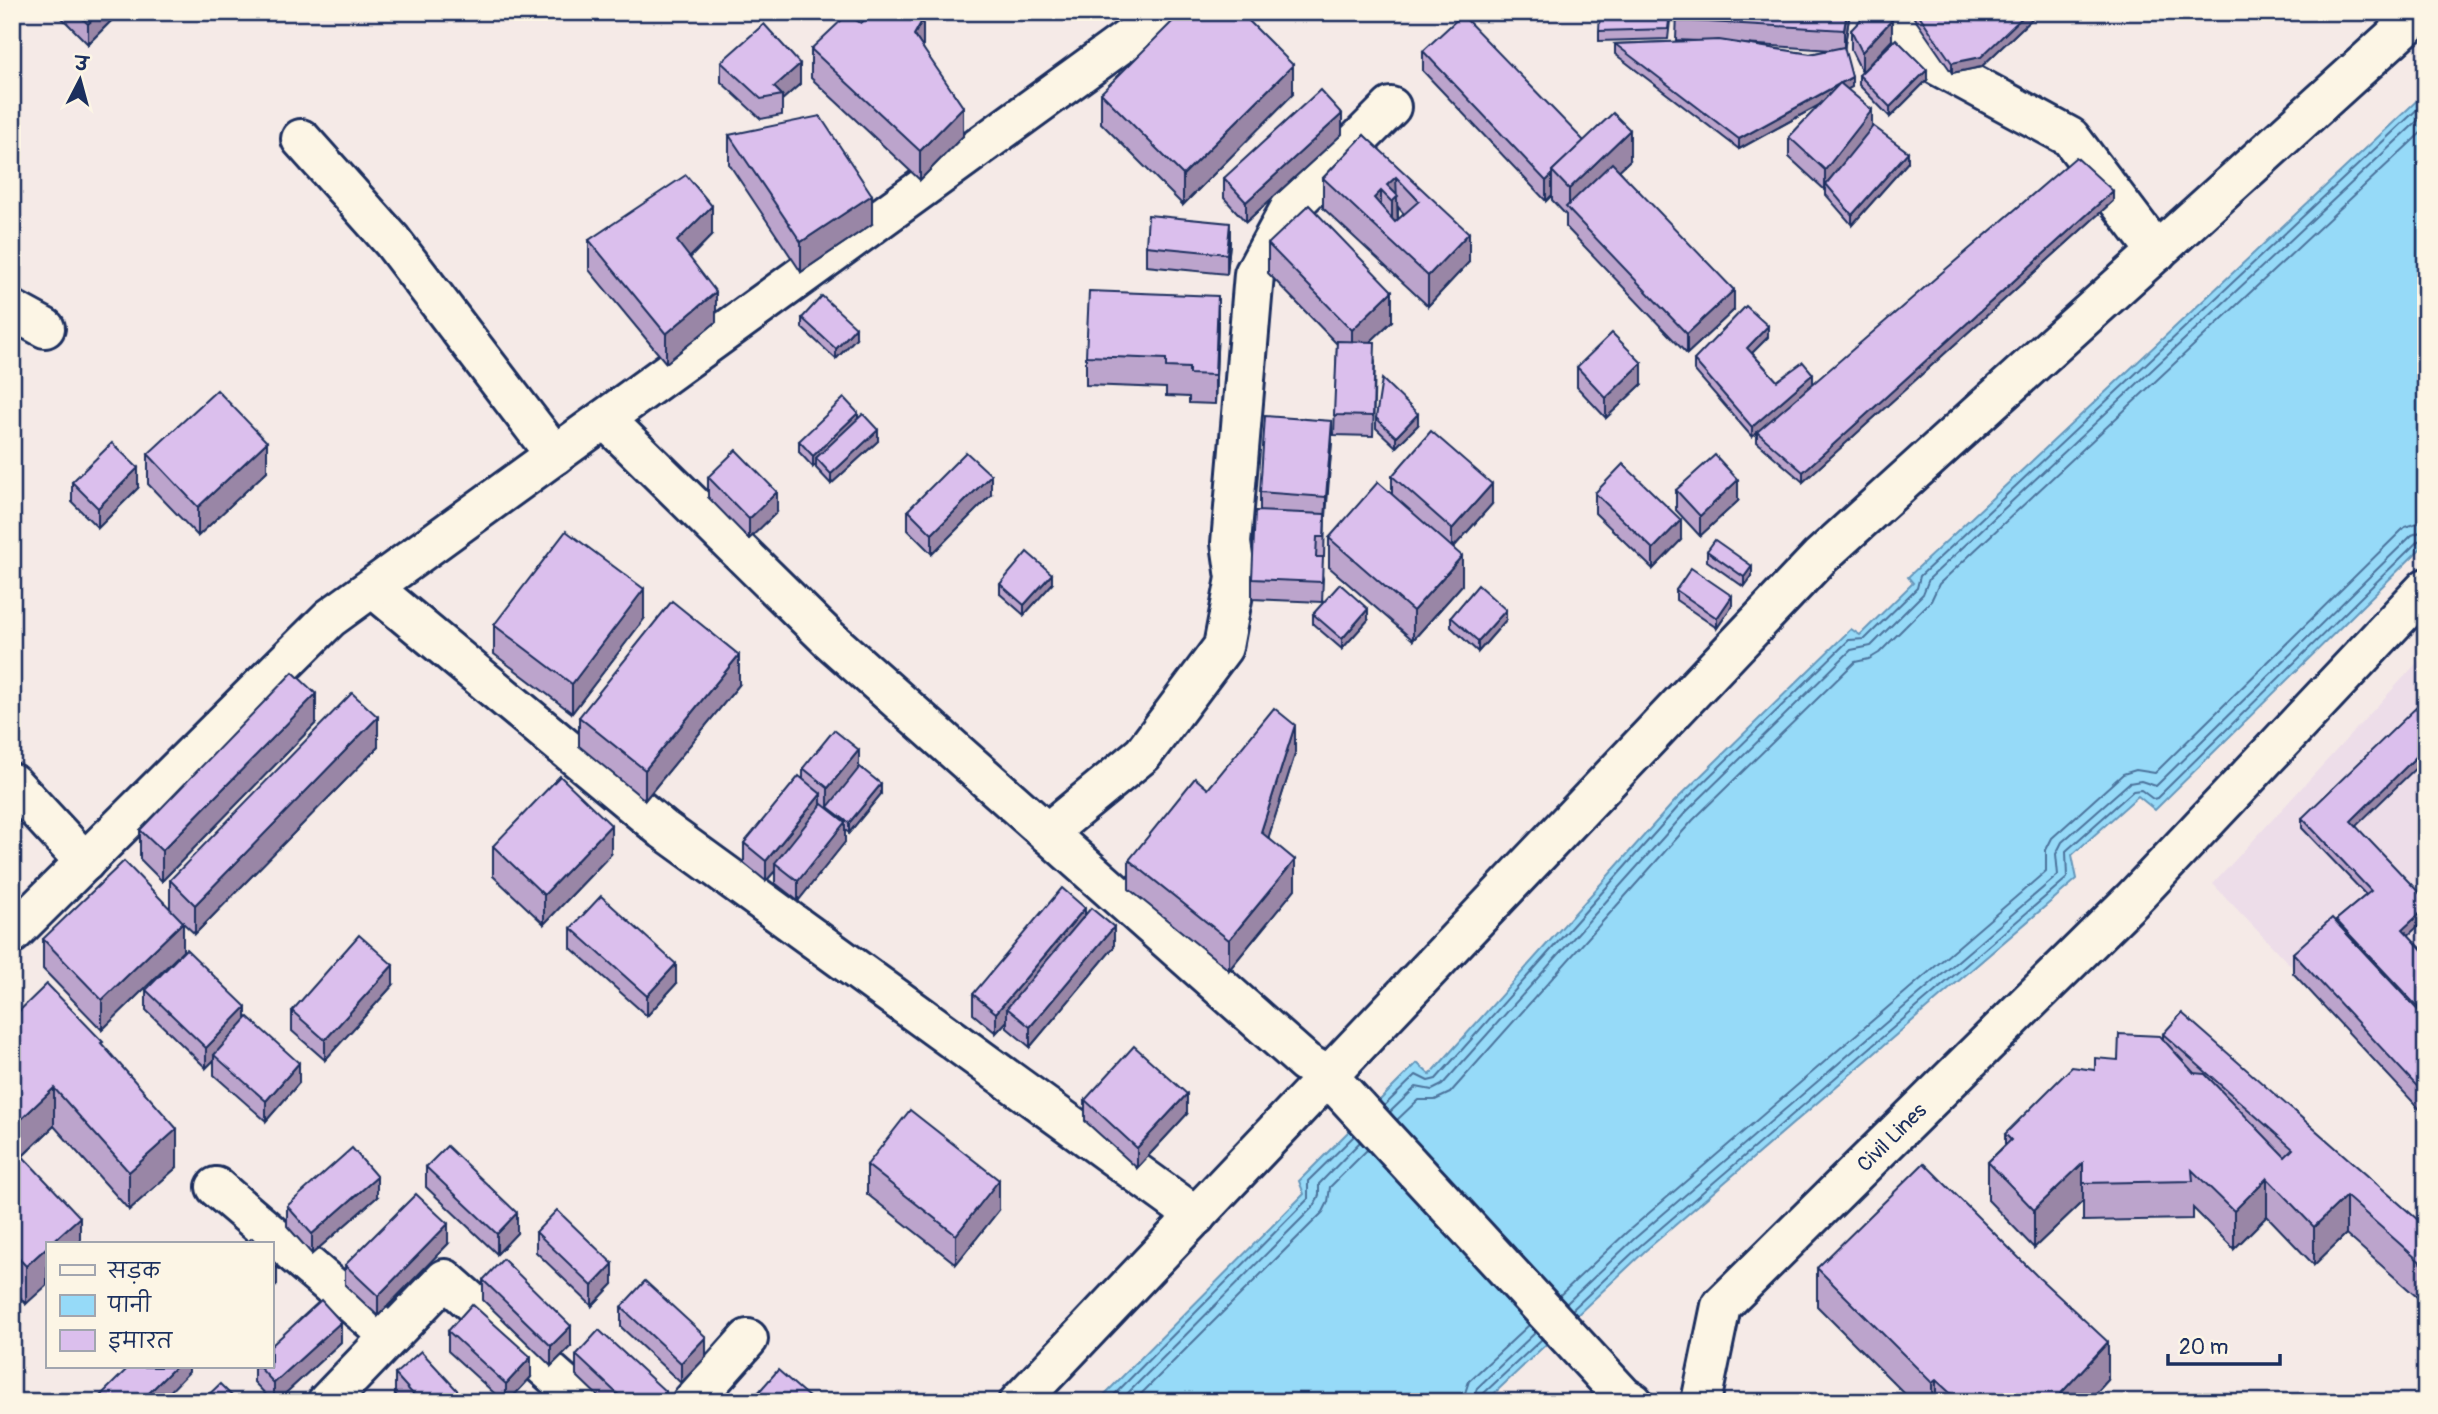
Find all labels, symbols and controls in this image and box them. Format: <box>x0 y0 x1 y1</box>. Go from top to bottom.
north arrow <box>46 46 116 116</box>
text: उ <box>72 51 92 77</box>
street label: Civil Lines <box>1851 1097 1933 1178</box>
legend <box>46 1242 273 1368</box>
text: सड़क <box>107 1258 161 1285</box>
text: पानी <box>107 1289 153 1319</box>
scale bar <box>2168 1323 2280 1367</box>
text: इमारत <box>108 1328 174 1355</box>
text: 20 m <box>2179 1334 2228 1361</box>

